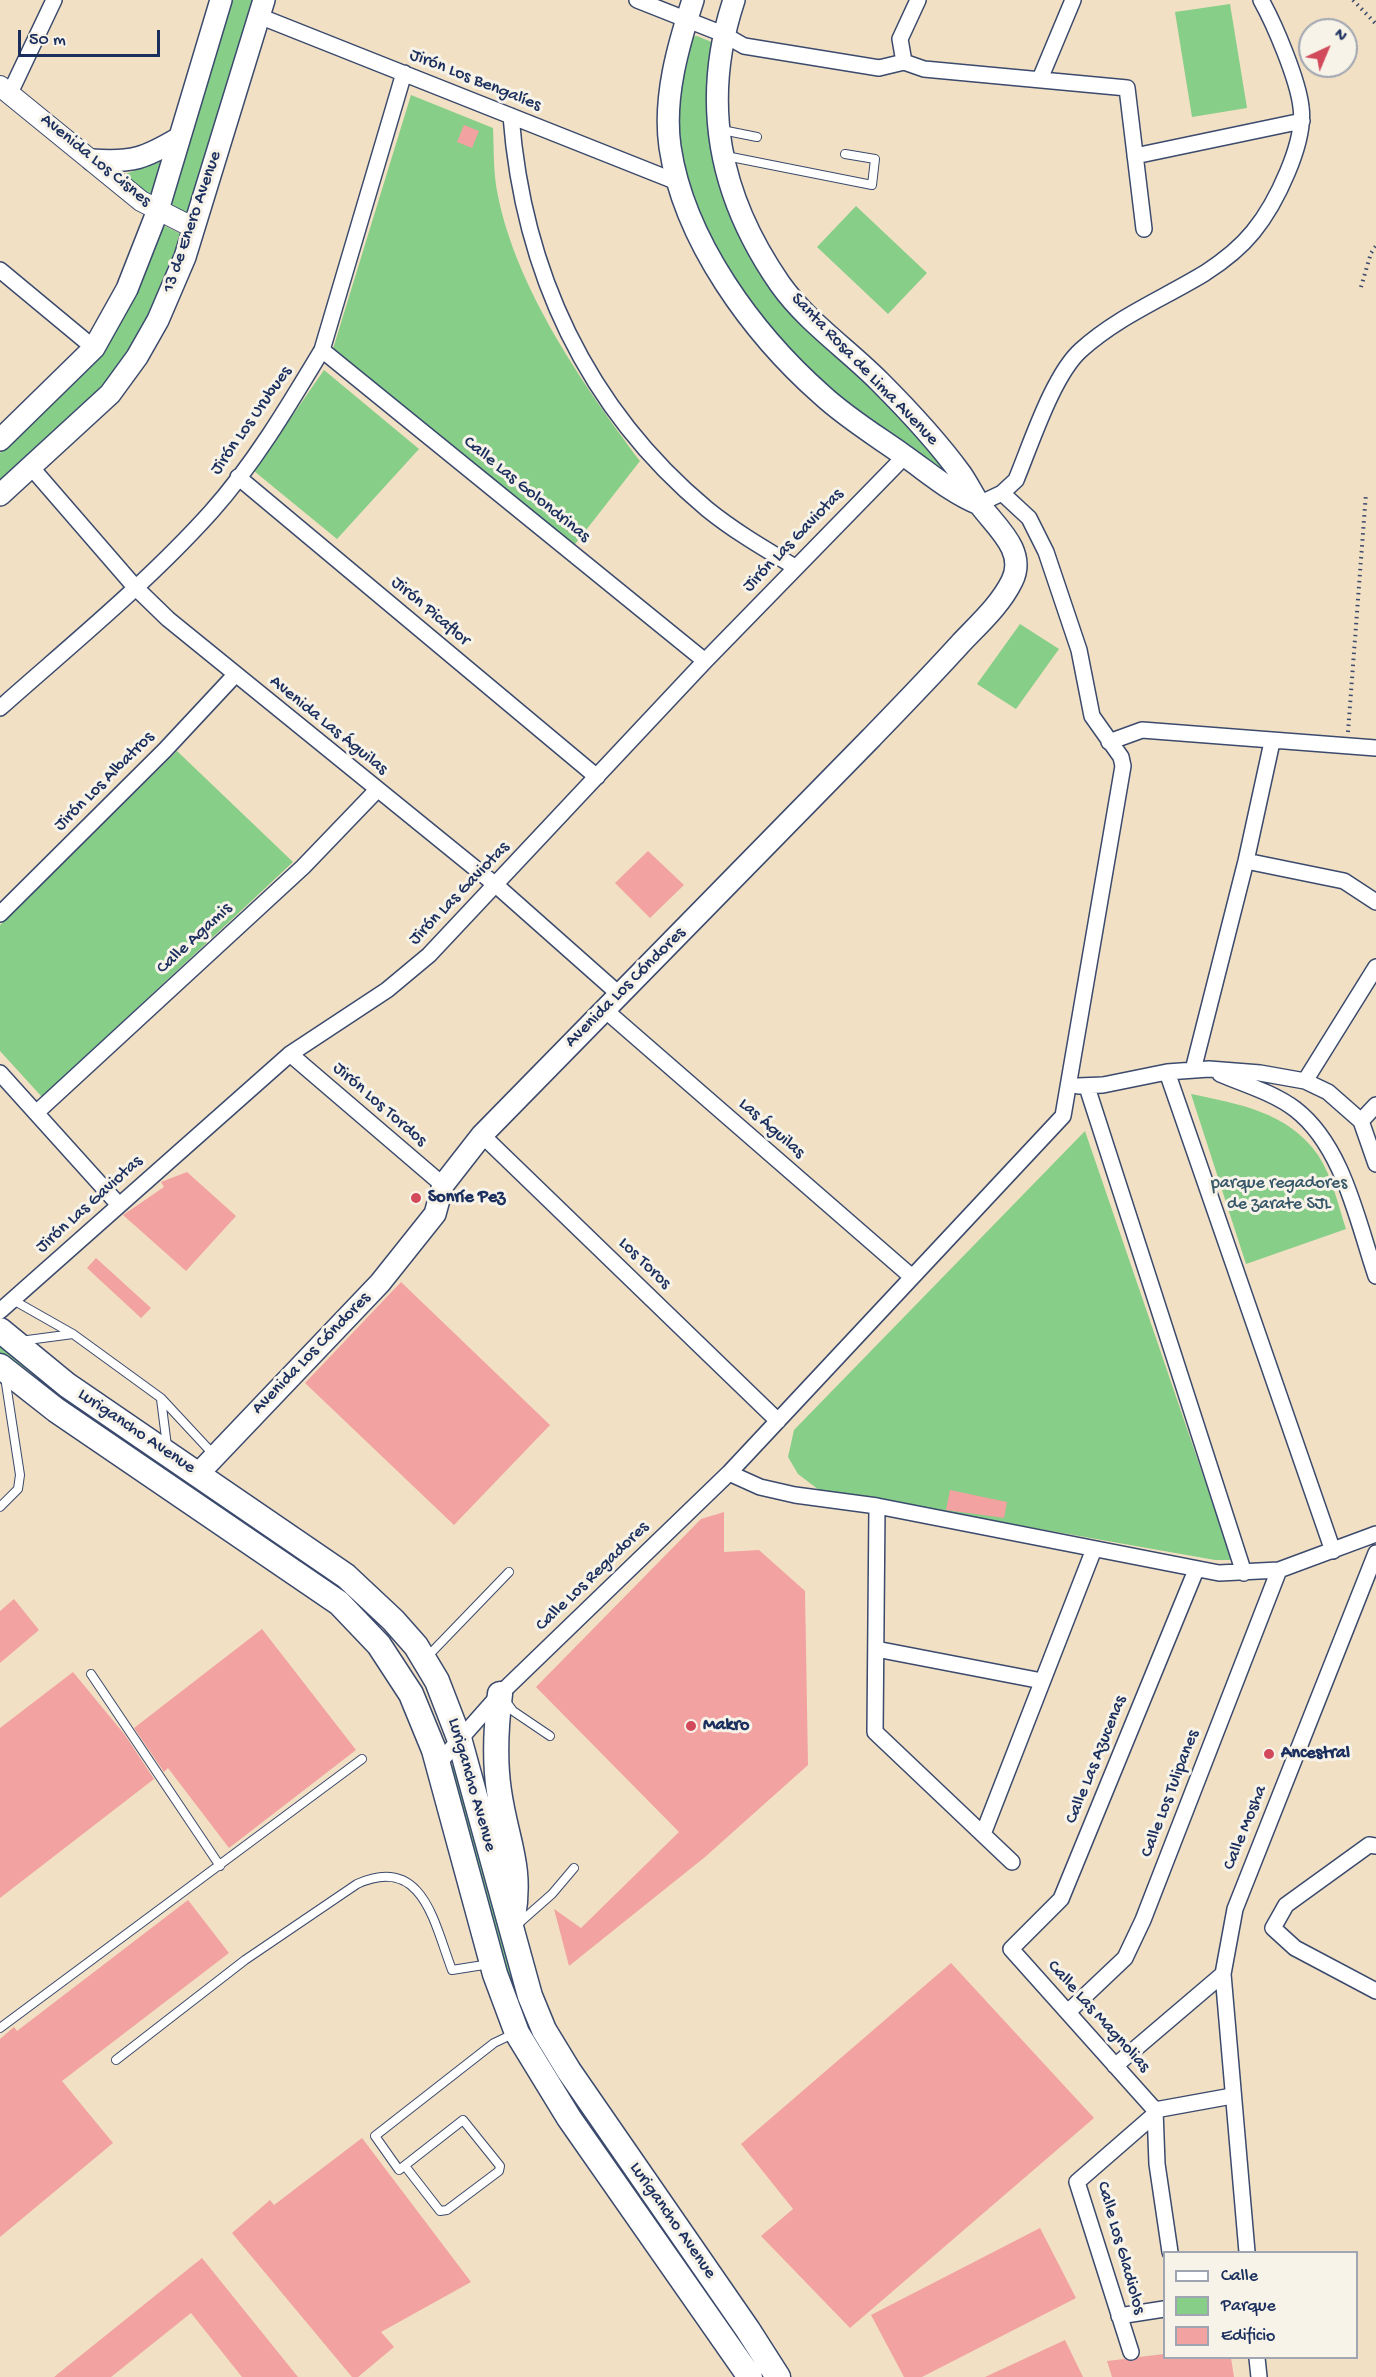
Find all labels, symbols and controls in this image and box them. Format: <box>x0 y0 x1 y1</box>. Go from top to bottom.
scale bar <box>21 18 164 56</box>
north arrow <box>1298 18 1358 78</box>
text: N <box>1329 26 1350 47</box>
text: 50 m <box>29 30 66 51</box>
street label: Jirón Los Bengalíes <box>406 45 544 117</box>
street label: Avenida Los Cisnes <box>35 110 155 212</box>
street label: 13 de Enero Avenue <box>159 148 227 296</box>
street label: Santa Rosa de Lima Avenue <box>785 289 943 451</box>
street label: Jirón Los Urubues <box>206 362 298 480</box>
street label: Calle Las Golondrinas <box>458 432 594 548</box>
street label: Jirón Las Gaviotas <box>739 485 849 597</box>
street label: Jirón Picaflor <box>386 573 474 651</box>
street label: Avenida Las Águilas <box>264 672 392 780</box>
street label: Jirón Los Albatros <box>50 727 160 837</box>
street label: Jirón Las Gaviotas <box>405 838 515 950</box>
street label: Calle Agamis <box>153 899 237 979</box>
street label: Avenida Los Cóndores <box>561 923 691 1053</box>
street label: Jirón Los Tordos <box>327 1058 431 1152</box>
street label: Las Águilas <box>733 1094 809 1164</box>
street label: Jirón Las Gaviotas <box>32 1151 148 1259</box>
park label: parque regadores de zarate SJL <box>1211 1173 1347 1216</box>
place label: Sonríe Pez <box>428 1187 505 1209</box>
marker: Sonríe Pez <box>409 1191 423 1205</box>
street label: Los Toros <box>613 1234 675 1294</box>
street label: Avenida Los Cóndores <box>248 1288 376 1420</box>
street label: Lurigancho Avenue <box>73 1385 199 1479</box>
street label: Calle Los Regadores <box>532 1517 654 1637</box>
street label: Calle Las Azucenas <box>1061 1693 1133 1827</box>
place label: Makro <box>703 1715 749 1737</box>
street label: Lurigancho Avenue <box>442 1716 500 1854</box>
marker: Makro <box>684 1719 698 1733</box>
street label: Calle Los Tulipanes <box>1137 1727 1205 1861</box>
place label: Ancestral <box>1281 1743 1350 1765</box>
marker: Ancestral <box>1262 1747 1276 1761</box>
street label: Calle Mosha <box>1219 1783 1273 1873</box>
street label: Calle Las Magnolias <box>1042 1956 1154 2078</box>
street label: Lurigancho Avenue <box>624 2158 720 2284</box>
street label: Calle Los Gladiolos <box>1091 2179 1149 2317</box>
legend <box>1163 2251 1358 2359</box>
text: Calle <box>1221 2266 1258 2287</box>
text: Parque <box>1221 2296 1276 2317</box>
text: Edificio <box>1221 2326 1275 2347</box>

